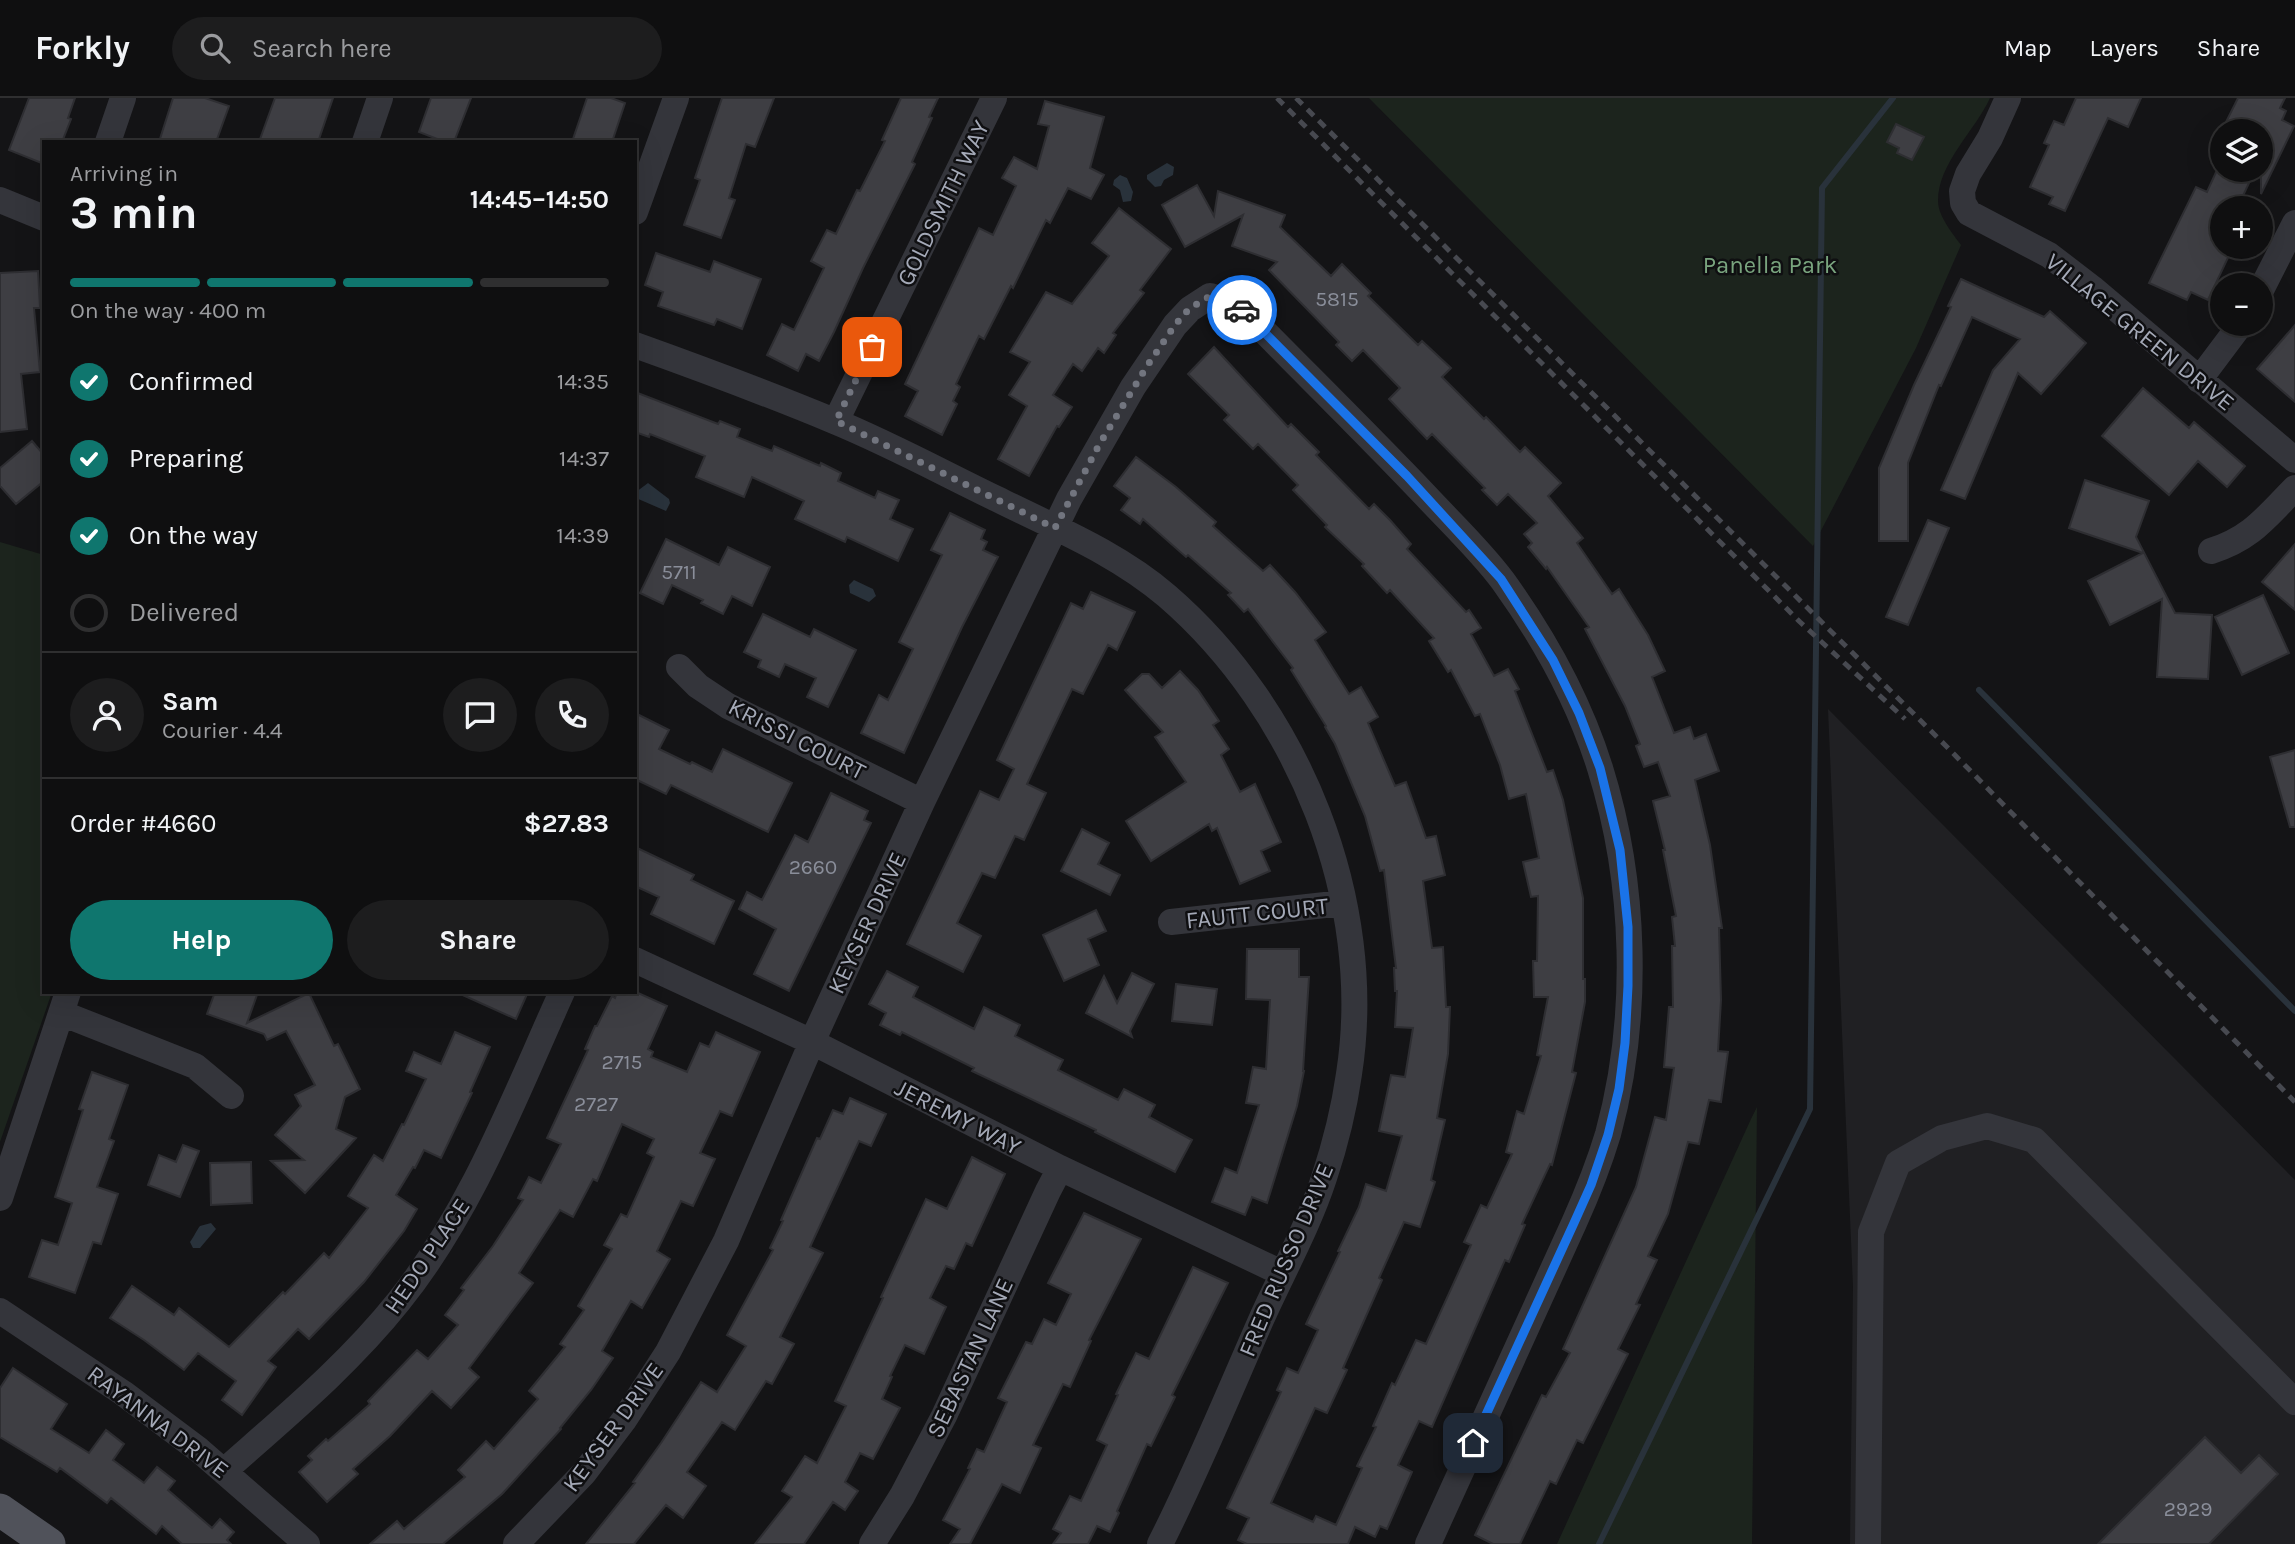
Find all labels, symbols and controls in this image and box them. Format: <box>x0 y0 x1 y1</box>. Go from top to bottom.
search box <box>172 17 662 80</box>
text: Forkly <box>35 29 130 67</box>
icon: search <box>196 29 234 67</box>
text: Search here <box>252 33 392 64</box>
text: Map <box>2004 34 2052 62</box>
text: Layers <box>2090 34 2159 62</box>
text: Share <box>2197 34 2260 62</box>
street label: GOLDSMITH WAY <box>891 116 995 290</box>
map controls <box>2210 119 2273 336</box>
button: layers <box>2210 119 2273 182</box>
text: Arriving in <box>70 160 178 187</box>
text: 14:45–14:50 <box>470 184 609 215</box>
text: 3 min <box>70 186 198 240</box>
button: + <box>2210 196 2273 259</box>
street label: VILLAGE GREEN DRIVE <box>2040 247 2240 417</box>
park label: Panella Park <box>1703 251 1837 279</box>
button: − <box>2210 273 2273 336</box>
courier <box>1207 275 1277 345</box>
house number: 5815 <box>1315 287 1359 311</box>
icon: car <box>1223 291 1261 329</box>
text: On the way · 400 m <box>70 297 266 324</box>
pin <box>842 317 902 377</box>
icon: bag <box>853 328 891 366</box>
icon: check <box>70 363 108 401</box>
text: Confirmed <box>129 366 254 397</box>
text: 14:35 <box>557 368 609 395</box>
icon: check <box>70 440 108 478</box>
text: Preparing <box>129 443 243 474</box>
text: 14:37 <box>559 445 609 472</box>
icon: check <box>70 517 108 555</box>
text: On the way <box>129 520 258 551</box>
text: 14:39 <box>556 522 609 549</box>
house number: 5711 <box>661 560 697 584</box>
text: Delivered <box>129 597 239 628</box>
button: person <box>70 678 144 752</box>
button: chat <box>443 678 517 752</box>
button: phone <box>535 678 609 752</box>
text: Sam <box>162 686 218 717</box>
street label: KRISSI COURT <box>724 692 870 786</box>
text: Courier · 4.4 <box>162 717 283 744</box>
text: Order #4660 <box>70 808 217 839</box>
text: $27.83 <box>524 808 609 839</box>
street label: KEYSER DRIVE <box>822 848 912 998</box>
house number: 2660 <box>789 855 837 879</box>
street label: FAUTT COURT <box>1184 892 1330 934</box>
button: Help <box>70 900 333 980</box>
button: Share <box>347 900 609 980</box>
house number: 2715 <box>602 1050 642 1074</box>
street label: JEREMY WAY <box>890 1073 1026 1161</box>
house number: 2727 <box>574 1092 618 1116</box>
street label: FRED RUSSO DRIVE <box>1233 1159 1339 1361</box>
street label: HEDO PLACE <box>378 1193 476 1319</box>
street label: SEBASTAN LANE <box>921 1274 1019 1442</box>
street label: KEYSER DRIVE <box>557 1357 669 1497</box>
street label: RAYANNA DRIVE <box>82 1360 234 1484</box>
pin <box>1443 1413 1503 1473</box>
icon: home <box>1454 1424 1492 1462</box>
house number: 2929 <box>2164 1497 2212 1521</box>

